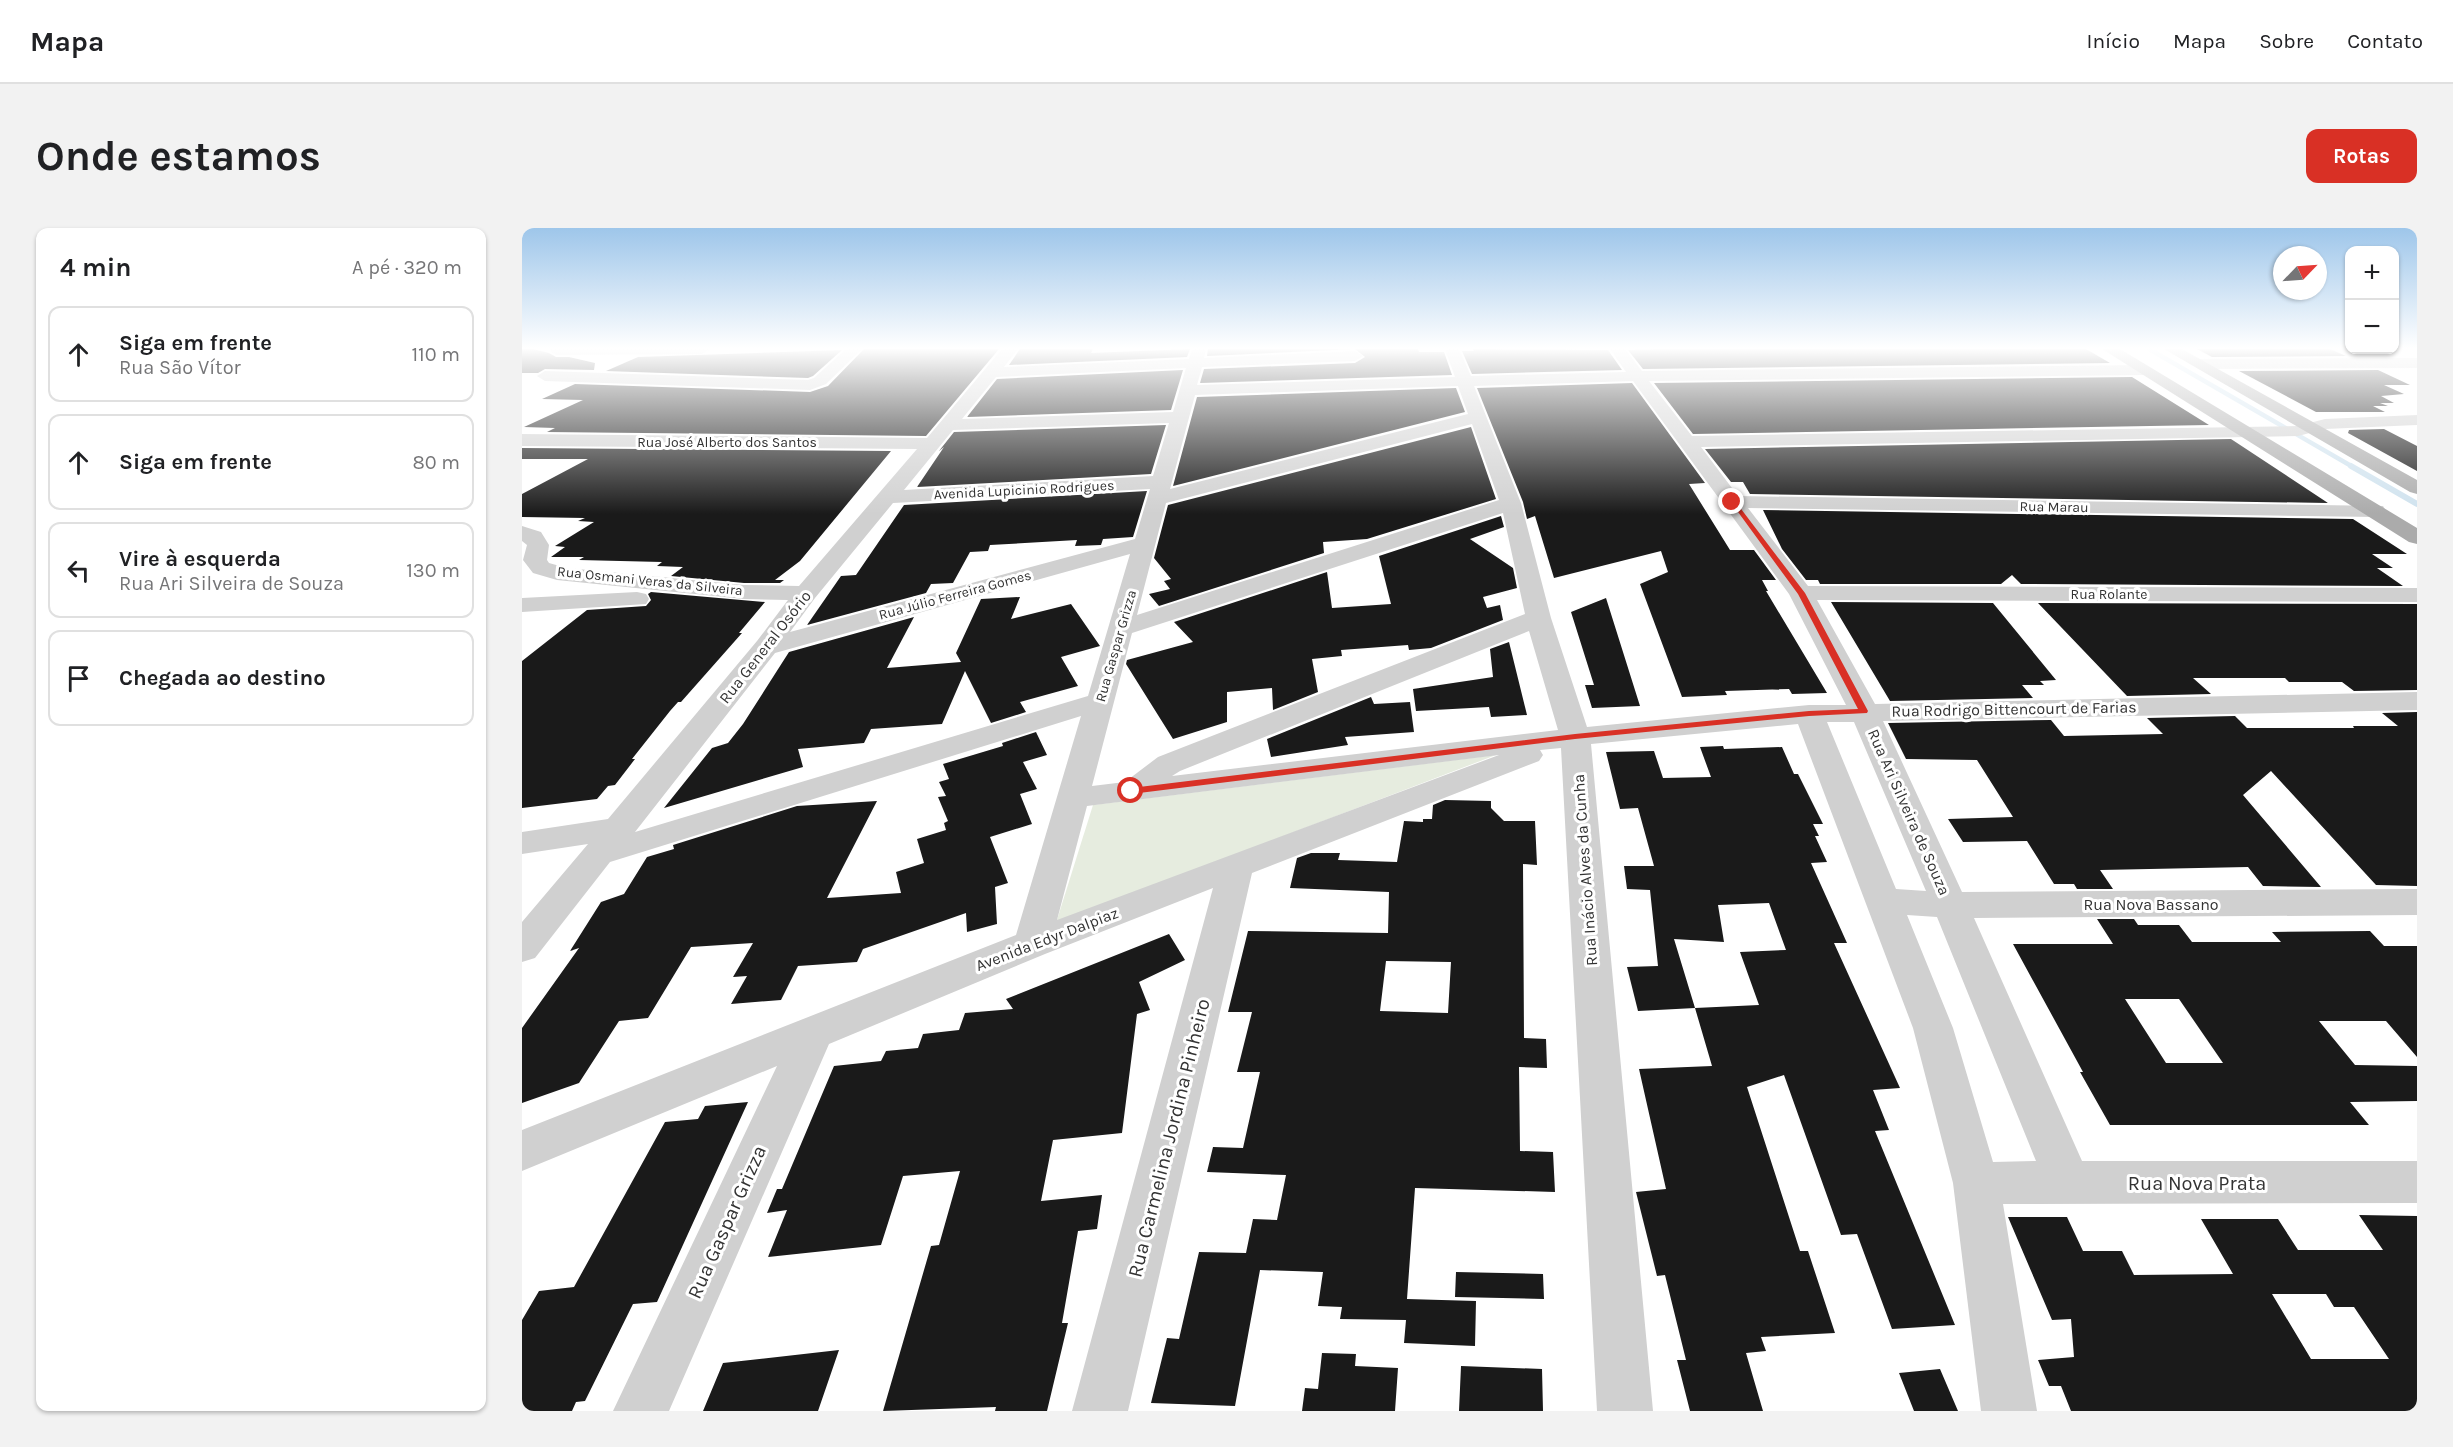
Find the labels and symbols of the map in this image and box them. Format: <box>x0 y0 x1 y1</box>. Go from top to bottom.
north arrow <box>2273 246 2327 300</box>
street label: Rua José Alberto dos Santos <box>637 434 817 451</box>
street label: Avenida Lupicinio Rodrigues <box>933 477 1115 503</box>
route end <box>1718 488 1744 514</box>
street label: Rua Marau <box>2019 498 2089 516</box>
street label: Rua Osmani Veras da Silveira <box>556 563 744 599</box>
street label: Rua Júlio Ferreira Gomes <box>877 566 1033 624</box>
street label: Rua Rolante <box>2071 586 2147 603</box>
street label: Rua General Osório <box>715 587 815 707</box>
street label: Rua Gaspar Grizza <box>1092 588 1140 704</box>
street label: Rua Rodrigo Bittencourt de Farias <box>1891 697 2137 721</box>
street label: Rua Ari Silveira de Souza <box>1864 726 1954 898</box>
street label: Rua Inácio Alves da Cunha <box>1569 773 1601 967</box>
route start <box>1117 777 1143 803</box>
street label: Rua Nova Bassano <box>2083 895 2219 914</box>
street label: Avenida Edyr Dalpiaz <box>973 903 1121 975</box>
street label: Rua Carmelina Jordina Pinheiro <box>1123 996 1215 1280</box>
street label: Rua Gaspar Grizza <box>683 1142 771 1302</box>
street label: Rua Nova Prata <box>2128 1172 2266 1195</box>

